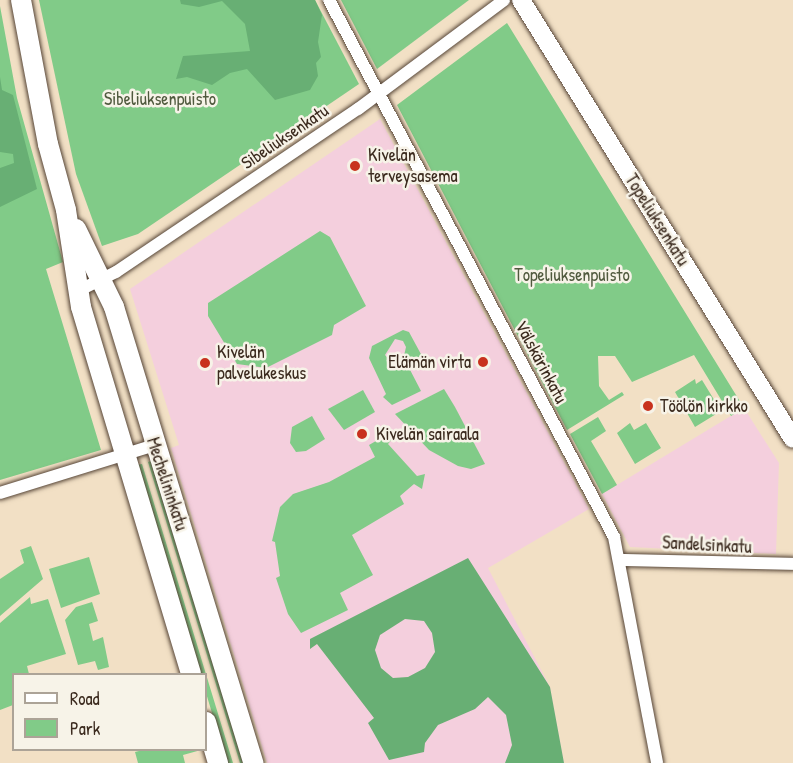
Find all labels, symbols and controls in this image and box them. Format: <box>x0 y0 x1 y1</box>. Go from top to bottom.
park label: Sibeliuksenpuisto <box>104 88 216 110</box>
street label: Sibeliuksenkatu <box>237 100 333 174</box>
place label: Kivelän terveysasema <box>368 145 458 188</box>
marker: Kivelän terveysasema <box>346 157 364 175</box>
street label: Topeliuksenkatu <box>620 170 694 270</box>
park label: Topeliuksenpuisto <box>514 264 630 286</box>
street label: Välskärinkatu <box>510 317 572 407</box>
place label: Kivelän palvelukeskus <box>217 342 306 385</box>
place label: Elämän virta <box>388 351 471 373</box>
marker: Elämän virta <box>476 355 490 369</box>
marker: Kivelän palvelukeskus <box>198 356 212 370</box>
place label: Töölön kirkko <box>660 395 748 417</box>
marker: Töölön kirkko <box>641 399 655 413</box>
place label: Kivelän sairaala <box>376 423 479 445</box>
marker: Kivelän sairaala <box>353 425 371 443</box>
street label: Mechelininkatu <box>142 435 192 533</box>
street label: Sandelsinkatu <box>662 532 752 558</box>
legend <box>12 673 207 751</box>
text: Road <box>70 686 100 711</box>
text: Park <box>70 716 100 741</box>

